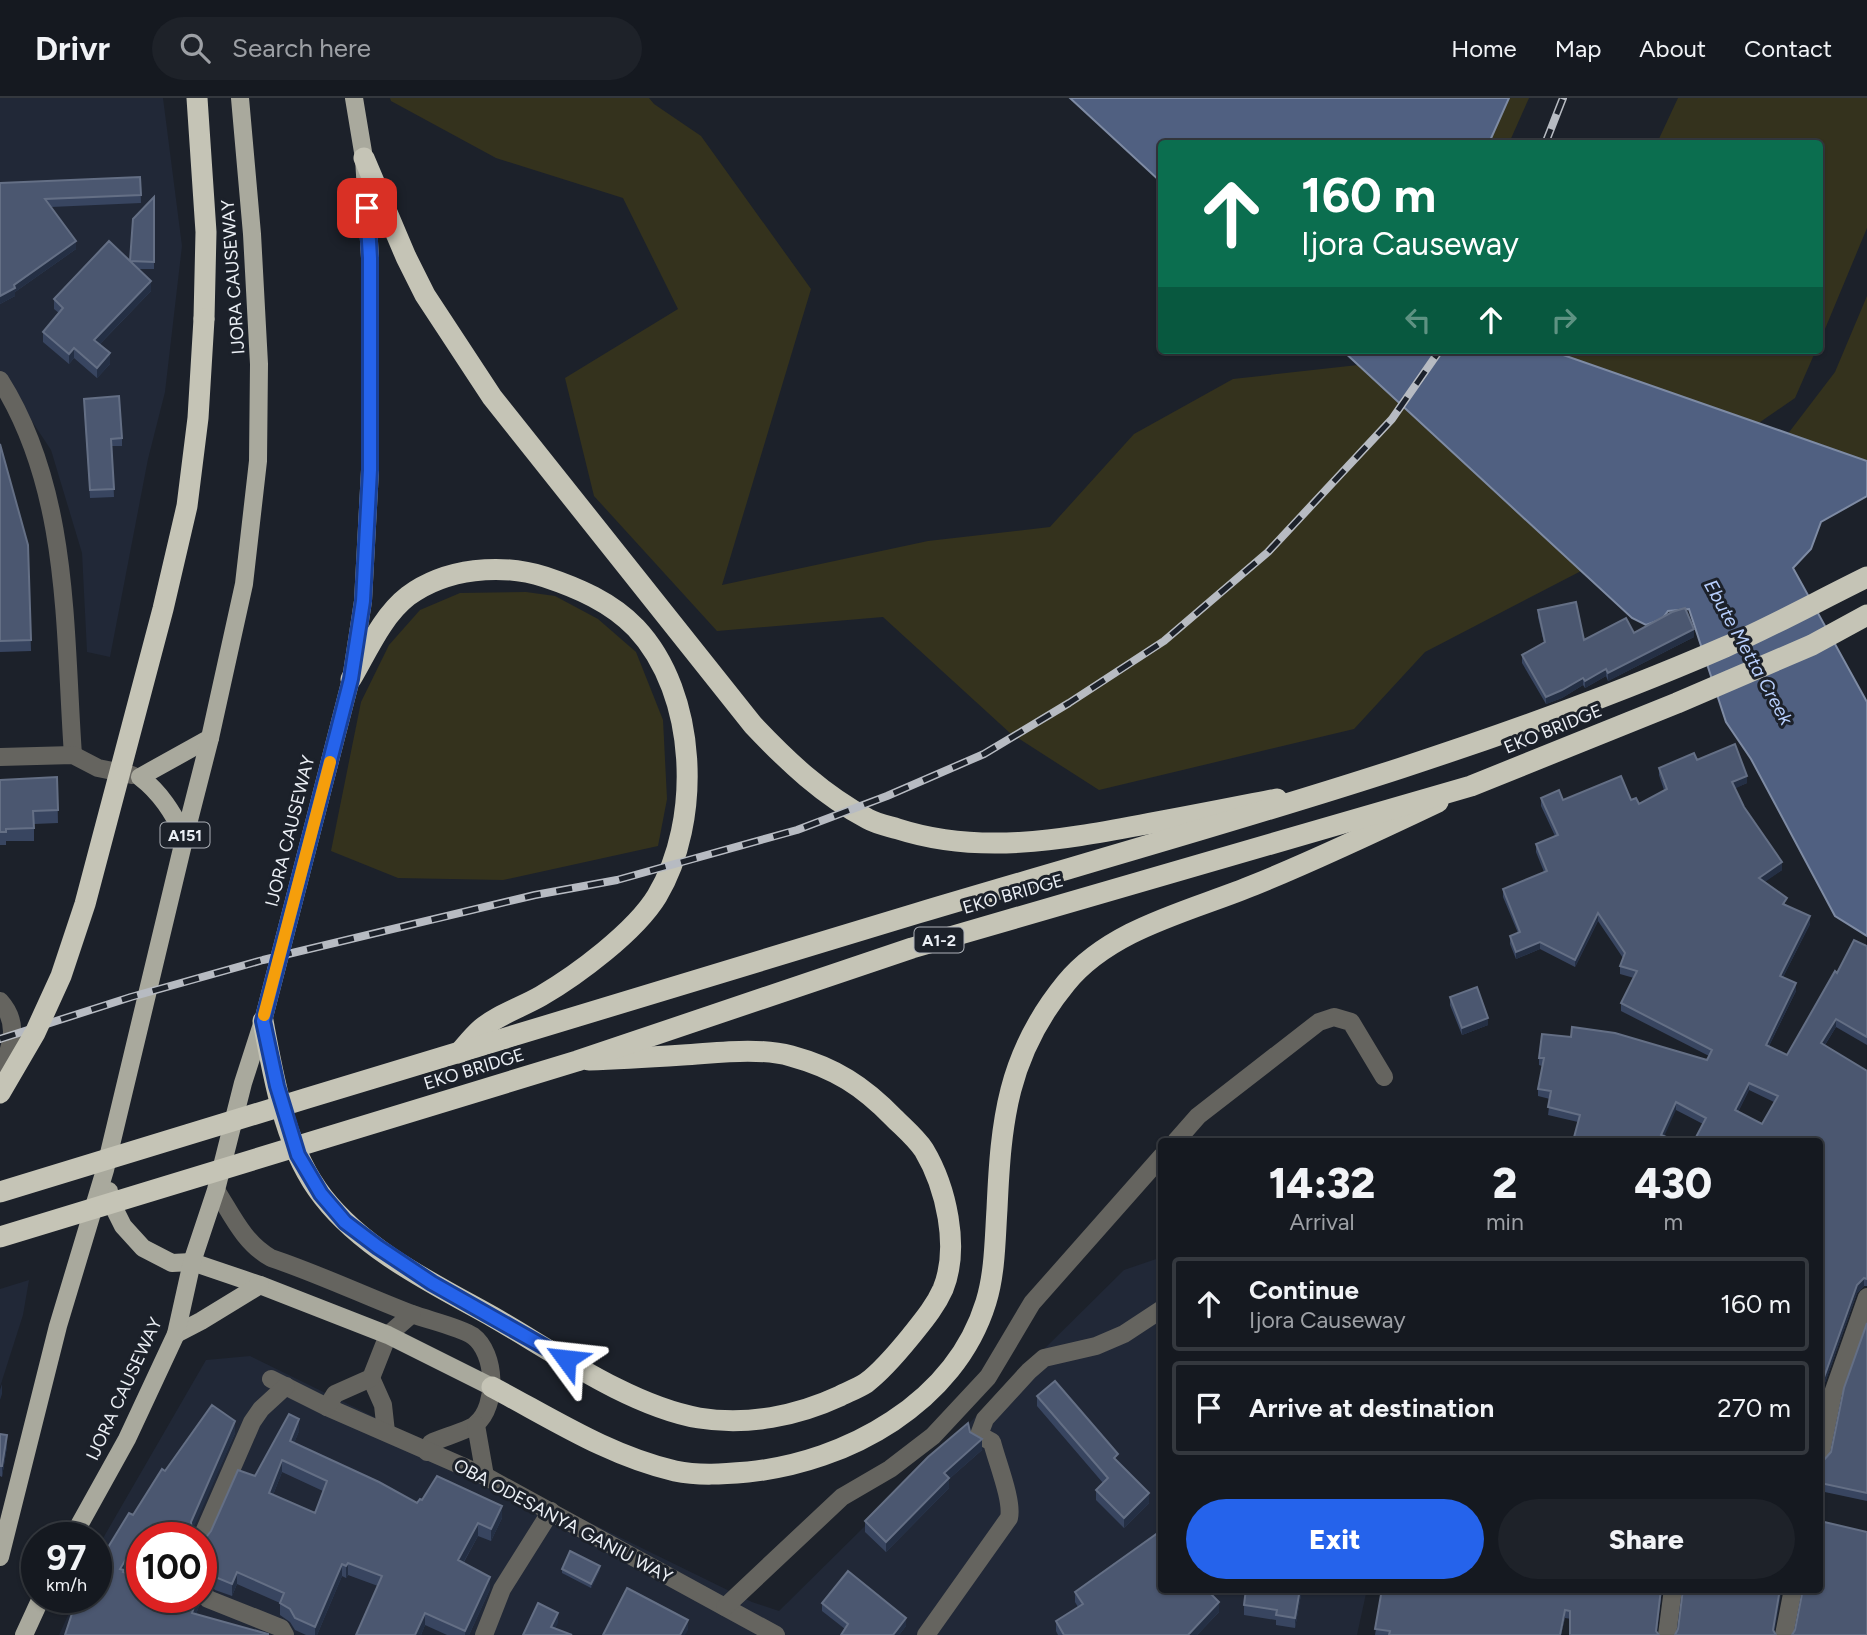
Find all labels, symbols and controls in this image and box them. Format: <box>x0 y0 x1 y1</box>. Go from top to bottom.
search box <box>152 17 642 80</box>
text: Drivr <box>35 29 110 68</box>
icon: search <box>176 29 214 67</box>
text: Search here <box>232 32 371 64</box>
text: Home <box>1451 34 1517 63</box>
text: Map <box>1555 34 1601 63</box>
text: About <box>1639 34 1706 63</box>
text: Contact <box>1744 34 1832 63</box>
text: 160 m <box>1301 165 1436 224</box>
icon: ahead <box>1186 168 1277 259</box>
pin <box>337 178 397 238</box>
icon: arrive <box>348 189 386 227</box>
street label: IJORA CAUSEWAY <box>217 199 249 355</box>
text: Ijora Causeway <box>1301 225 1519 263</box>
icon: left <box>1399 301 1437 339</box>
icon: ahead <box>1472 301 1510 339</box>
icon: right <box>1545 301 1583 339</box>
water label: Ebute Metta Creek <box>1699 576 1798 730</box>
street label: EKO BRIDGE <box>1501 699 1605 759</box>
street label: IJORA CAUSEWAY <box>261 753 319 909</box>
road number: A151 <box>160 822 210 848</box>
street label: EKO BRIDGE <box>960 869 1066 919</box>
road number: A1-2 <box>914 928 964 953</box>
street label: EKO BRIDGE <box>421 1043 527 1095</box>
text: 14:32 <box>1269 1158 1375 1209</box>
text: 2 <box>1493 1158 1517 1209</box>
text: 430 <box>1634 1158 1712 1209</box>
text: Arrival <box>1290 1208 1354 1236</box>
text: min <box>1486 1208 1524 1236</box>
text: m <box>1664 1208 1683 1236</box>
text: Continue <box>1249 1274 1359 1306</box>
icon: ahead <box>1190 1285 1228 1323</box>
text: 160 m <box>1720 1288 1791 1320</box>
text: Ijora Causeway <box>1249 1306 1405 1334</box>
street label: IJORA CAUSEWAY <box>81 1314 167 1464</box>
position arrow <box>529 1322 603 1396</box>
icon: arrive <box>1190 1389 1228 1427</box>
text: Arrive at destination <box>1249 1392 1494 1424</box>
text: 270 m <box>1717 1392 1791 1424</box>
street label: OBA ODESANYA GANIU WAY <box>450 1454 676 1588</box>
button: Exit <box>1186 1499 1484 1579</box>
button: Share <box>1498 1499 1795 1579</box>
speed limit sign: 100 <box>126 1522 217 1613</box>
text: 97 <box>47 1537 86 1579</box>
text: km/h <box>46 1574 87 1596</box>

